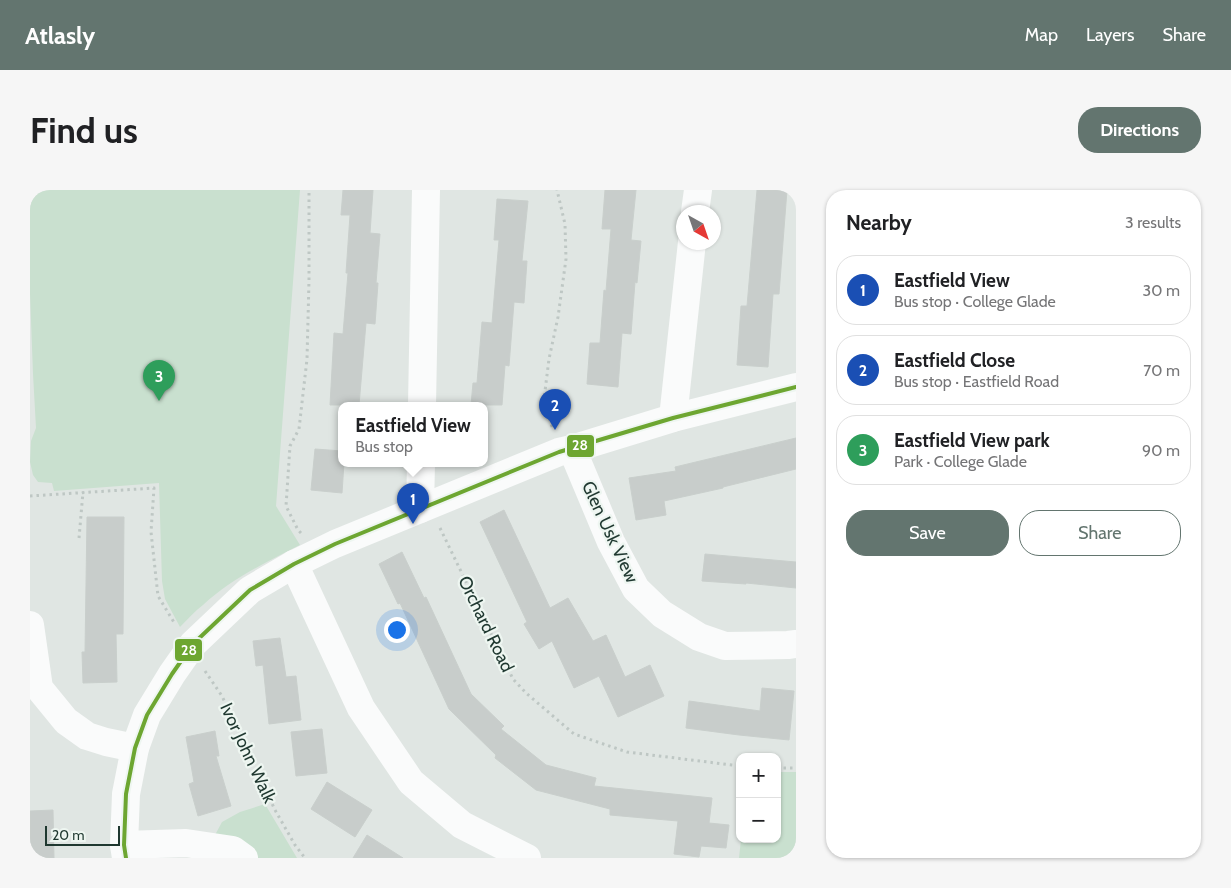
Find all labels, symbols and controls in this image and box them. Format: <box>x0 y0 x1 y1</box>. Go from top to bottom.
text: Atlasly <box>25 21 95 50</box>
text: Map <box>1025 24 1058 46</box>
text: Layers <box>1086 24 1135 46</box>
text: Share <box>1163 24 1206 46</box>
button: Directions <box>1078 107 1201 153</box>
text: Find us <box>30 109 138 152</box>
north arrow <box>676 205 721 250</box>
text: Nearby <box>846 210 912 235</box>
text: 3 results <box>1125 213 1181 232</box>
text: Eastfield View <box>894 269 1010 292</box>
text: 1 <box>860 281 866 300</box>
text: 30 m <box>1143 281 1180 300</box>
text: Bus stop · College Glade <box>894 292 1056 311</box>
text: Eastfield Close <box>894 349 1015 372</box>
pin: 3 <box>143 360 175 401</box>
text: 2 <box>859 361 867 380</box>
text: 70 m <box>1143 361 1180 380</box>
text: Bus stop · Eastfield Road <box>894 372 1059 391</box>
pin: 2 <box>539 389 571 430</box>
popup <box>338 402 488 467</box>
text: Eastfield View <box>355 414 471 437</box>
text: Eastfield View park <box>894 429 1050 452</box>
line badge: 28 <box>566 434 595 458</box>
text: 28 <box>572 436 588 454</box>
text: Bus stop <box>355 437 413 456</box>
text: 3 <box>859 441 867 460</box>
text: 90 m <box>1142 441 1180 460</box>
text: Park · College Glade <box>894 452 1027 471</box>
street label: Glen Usk View <box>577 478 643 586</box>
pin: 1 <box>397 483 429 524</box>
button: Save <box>846 510 1009 556</box>
button: Share <box>1019 510 1181 556</box>
street label: Orchard Road <box>453 572 519 676</box>
your location <box>384 617 410 643</box>
line badge: 28 <box>174 638 203 662</box>
text: 28 <box>181 641 197 659</box>
street label: Ivor John Walk <box>215 699 281 807</box>
map controls <box>736 753 781 843</box>
button: + <box>736 753 781 798</box>
button: − <box>736 798 781 843</box>
scale bar <box>45 823 120 846</box>
text: 20 m <box>52 826 85 844</box>

